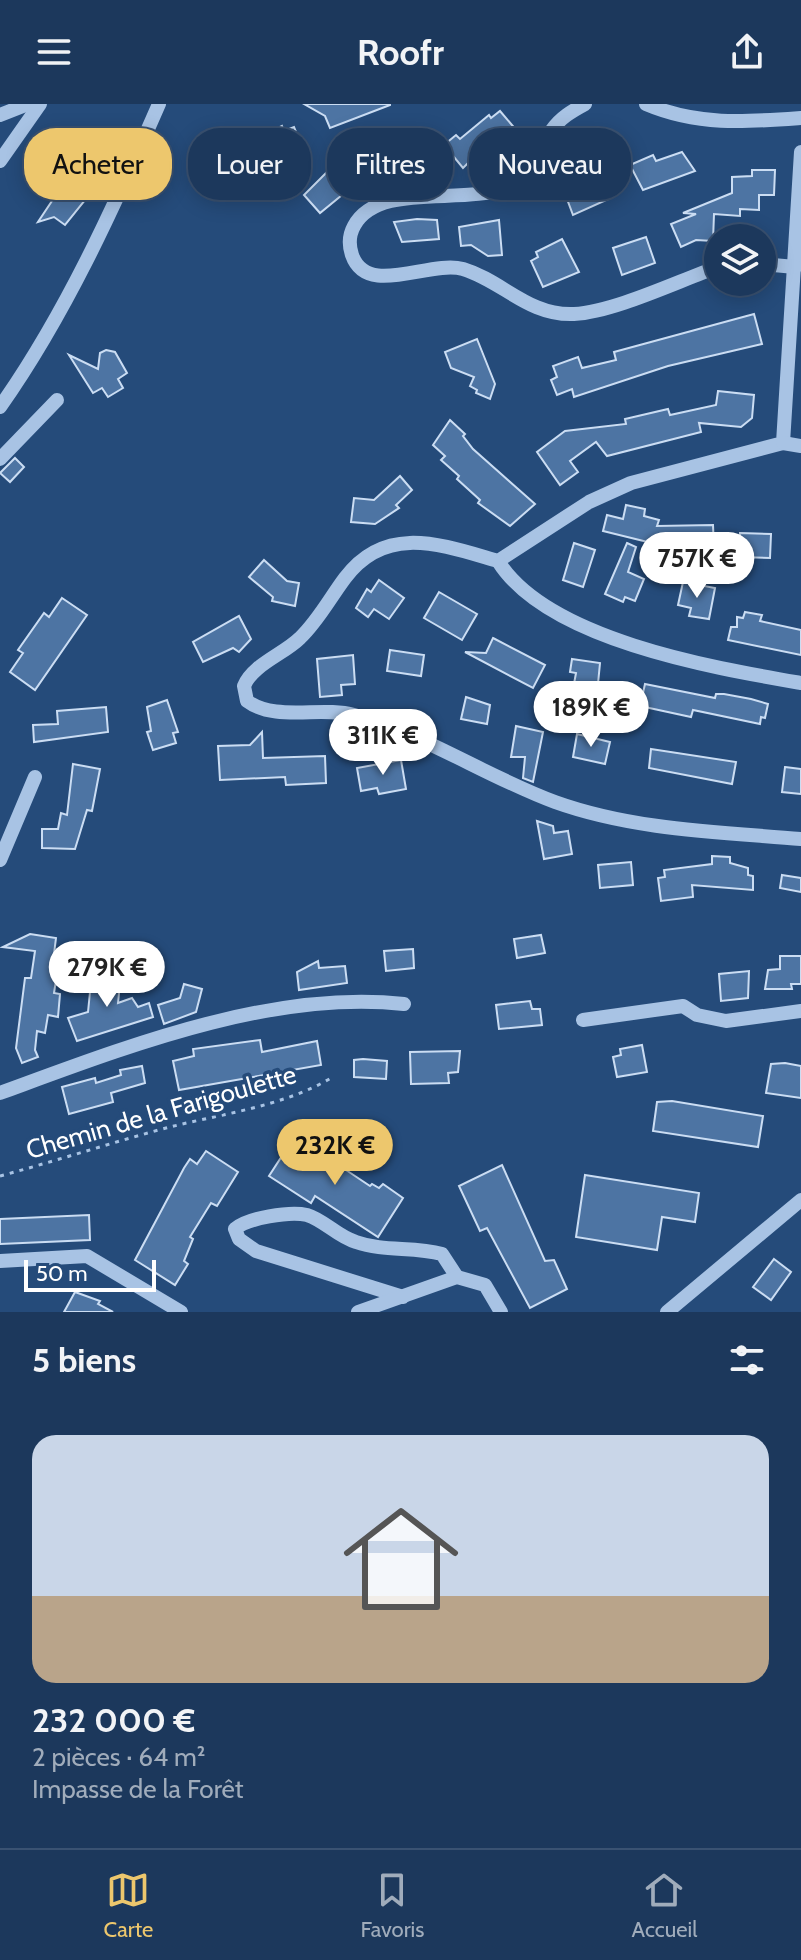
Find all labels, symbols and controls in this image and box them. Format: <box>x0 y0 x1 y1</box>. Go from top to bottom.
icon: menu <box>32 30 76 74</box>
text: Roofr <box>357 30 444 74</box>
icon: share <box>725 30 769 74</box>
chip: Acheter <box>24 128 172 200</box>
chip: Louer <box>188 128 311 200</box>
chip: Filtres <box>327 128 453 200</box>
chip: Nouveau <box>469 128 631 200</box>
map controls <box>704 224 776 296</box>
button: layers <box>704 224 776 296</box>
pin: 757K € <box>632 532 762 600</box>
text: 757K € <box>657 542 737 574</box>
pin: 189K € <box>526 681 656 749</box>
text: 189K € <box>552 691 630 723</box>
pin: 311K € <box>318 709 448 777</box>
text: 311K € <box>347 719 419 751</box>
pin: 279K € <box>42 941 172 1009</box>
text: 279K € <box>67 951 147 983</box>
street label: Chemin de la Farigoulette <box>22 1058 300 1166</box>
pin: 232K € <box>270 1119 400 1187</box>
text: 232K € <box>295 1129 375 1161</box>
scale bar <box>24 1256 156 1292</box>
text: 50 m <box>36 1260 88 1287</box>
icon: filters <box>725 1338 769 1382</box>
text: 5 biens <box>32 1339 136 1381</box>
icon: home <box>329 1487 473 1631</box>
text: 232 000 € <box>32 1699 195 1741</box>
text: 2 pièces · 64 m² <box>32 1741 205 1773</box>
text: Impasse de la Forêt <box>32 1773 244 1805</box>
tab: Carte <box>104 1868 153 1943</box>
tab: Favoris <box>360 1868 424 1943</box>
tab: Accueil <box>632 1868 697 1943</box>

